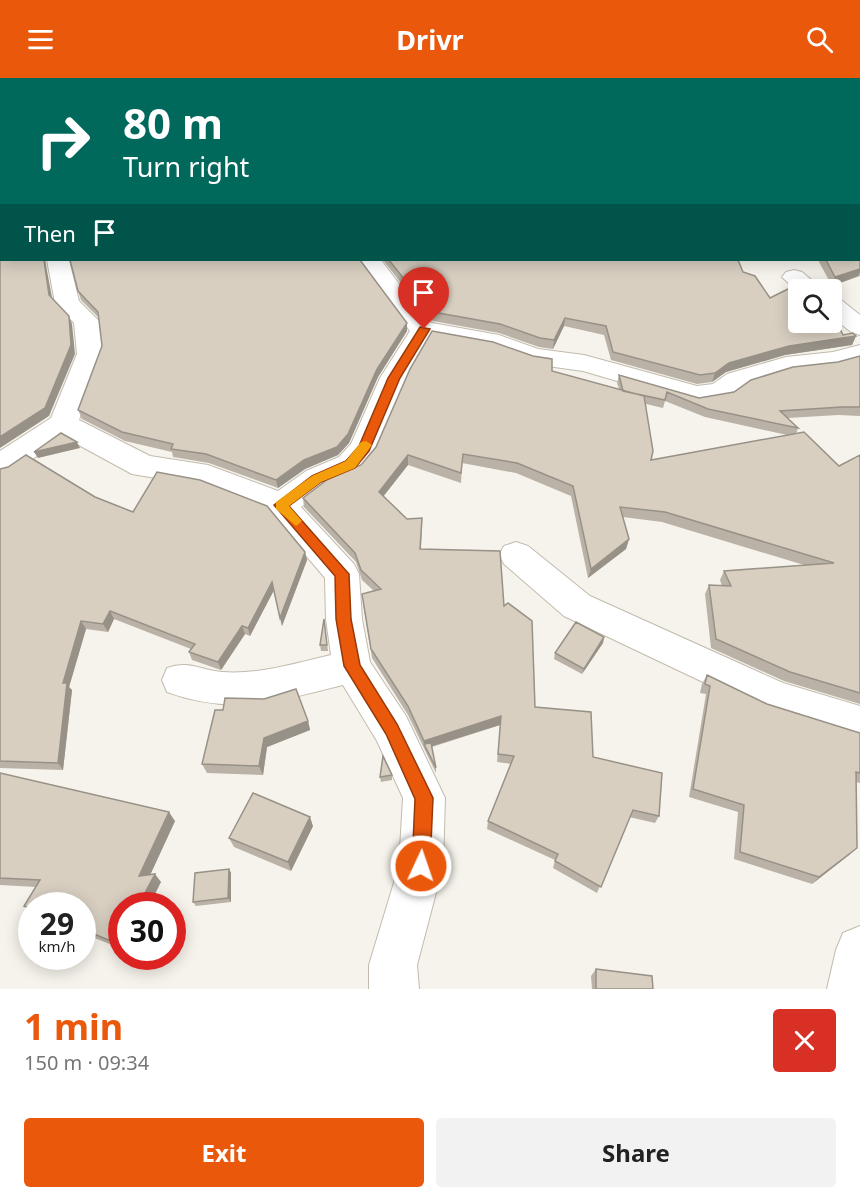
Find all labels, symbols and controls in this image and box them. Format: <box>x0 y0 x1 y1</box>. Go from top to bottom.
text: Drivr <box>396 21 464 58</box>
icon: menu <box>24 23 57 56</box>
icon: search <box>803 23 836 56</box>
text: 80 m <box>123 94 223 151</box>
icon: right <box>24 102 102 180</box>
text: Turn right <box>123 148 249 185</box>
icon: arrive <box>88 216 121 249</box>
text: Then <box>24 218 76 248</box>
pin <box>398 267 449 329</box>
icon: arrive <box>407 276 440 309</box>
map controls <box>788 279 842 333</box>
button: search <box>788 279 842 333</box>
position arrow <box>389 834 453 898</box>
speed limit sign: 30 <box>108 892 186 970</box>
text: 29 <box>40 903 74 944</box>
text: km/h <box>39 936 75 956</box>
text: 1 min <box>24 1002 123 1051</box>
button: close <box>773 1009 836 1072</box>
text: 150 m · 09:34 <box>24 1049 149 1076</box>
button: Exit <box>24 1118 424 1187</box>
button: Share <box>436 1118 836 1187</box>

